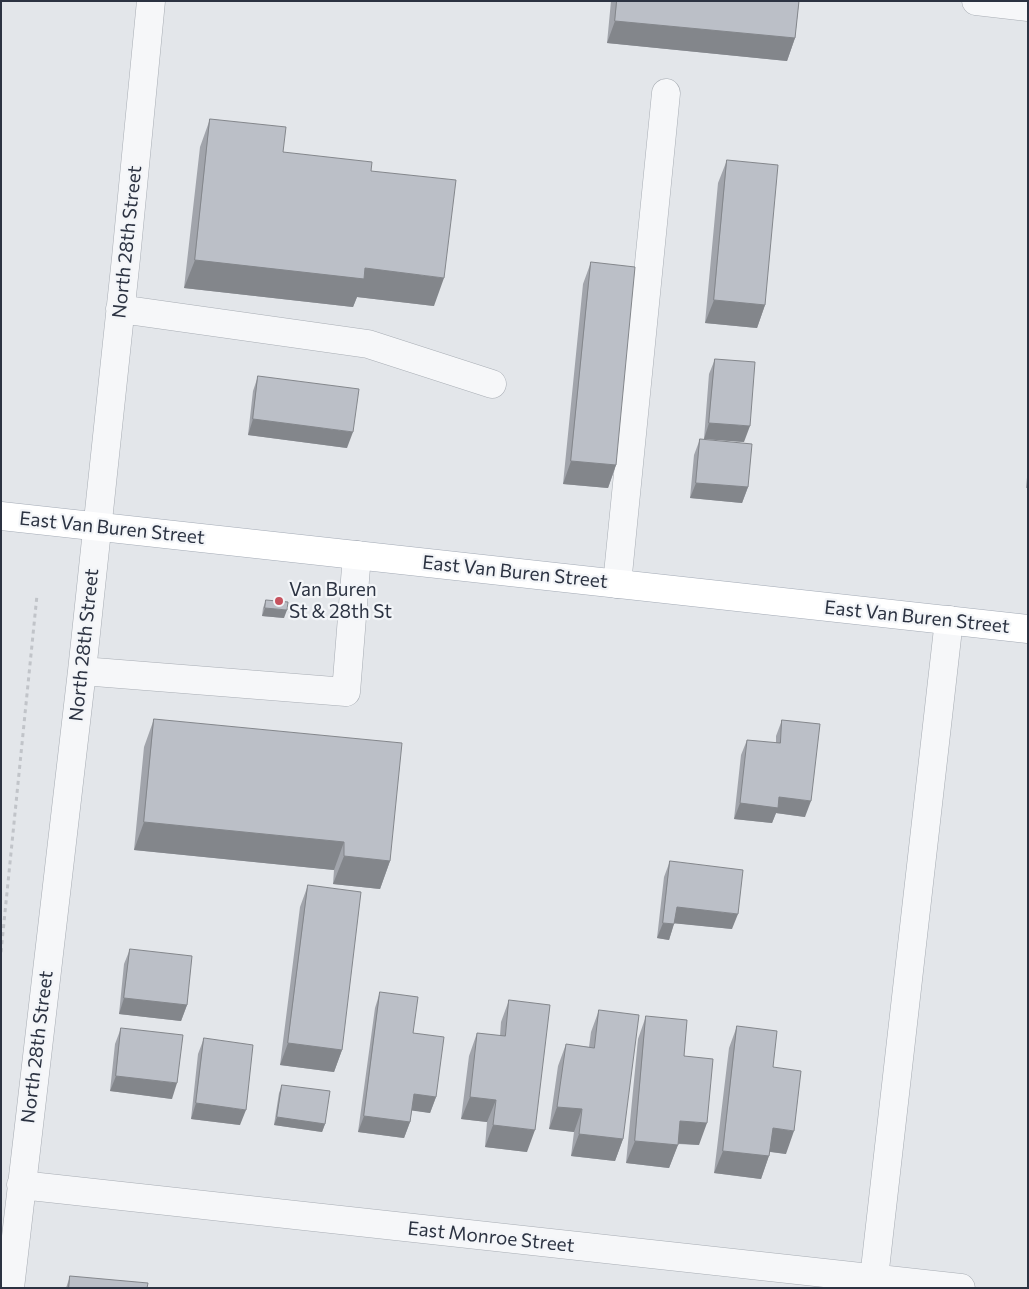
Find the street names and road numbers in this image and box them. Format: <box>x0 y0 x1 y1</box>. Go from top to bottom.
street label: North 28th Street <box>108 164 146 320</box>
street label: East Van Buren Street <box>18 507 206 549</box>
street label: East Van Buren Street <box>421 551 609 593</box>
street label: North 28th Street <box>65 567 103 723</box>
street label: East Van Buren Street <box>823 596 1011 638</box>
street label: North 28th Street <box>16 969 58 1125</box>
street label: East Monroe Street <box>406 1217 576 1257</box>

